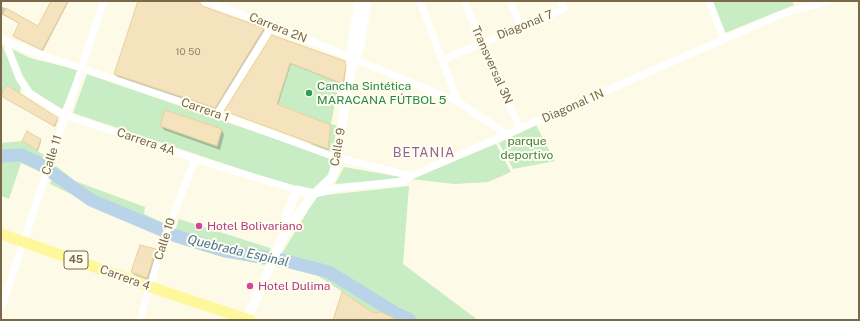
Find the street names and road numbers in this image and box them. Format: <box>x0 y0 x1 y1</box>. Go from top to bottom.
street label: Diagonal 7 <box>495 7 555 43</box>
street label: Carrera 2N <box>247 10 309 46</box>
street label: Transversal 3N <box>468 24 516 106</box>
street label: Diagonal 1N <box>540 86 606 126</box>
street label: Carrera 1 <box>179 95 231 125</box>
street label: Carrera 4A <box>115 125 177 159</box>
street label: Calle 9 <box>328 127 348 167</box>
street label: Calle 11 <box>39 133 65 177</box>
street label: Calle 10 <box>151 216 179 262</box>
road number: 45 <box>64 251 88 269</box>
street label: Carrera 4 <box>98 262 152 294</box>

